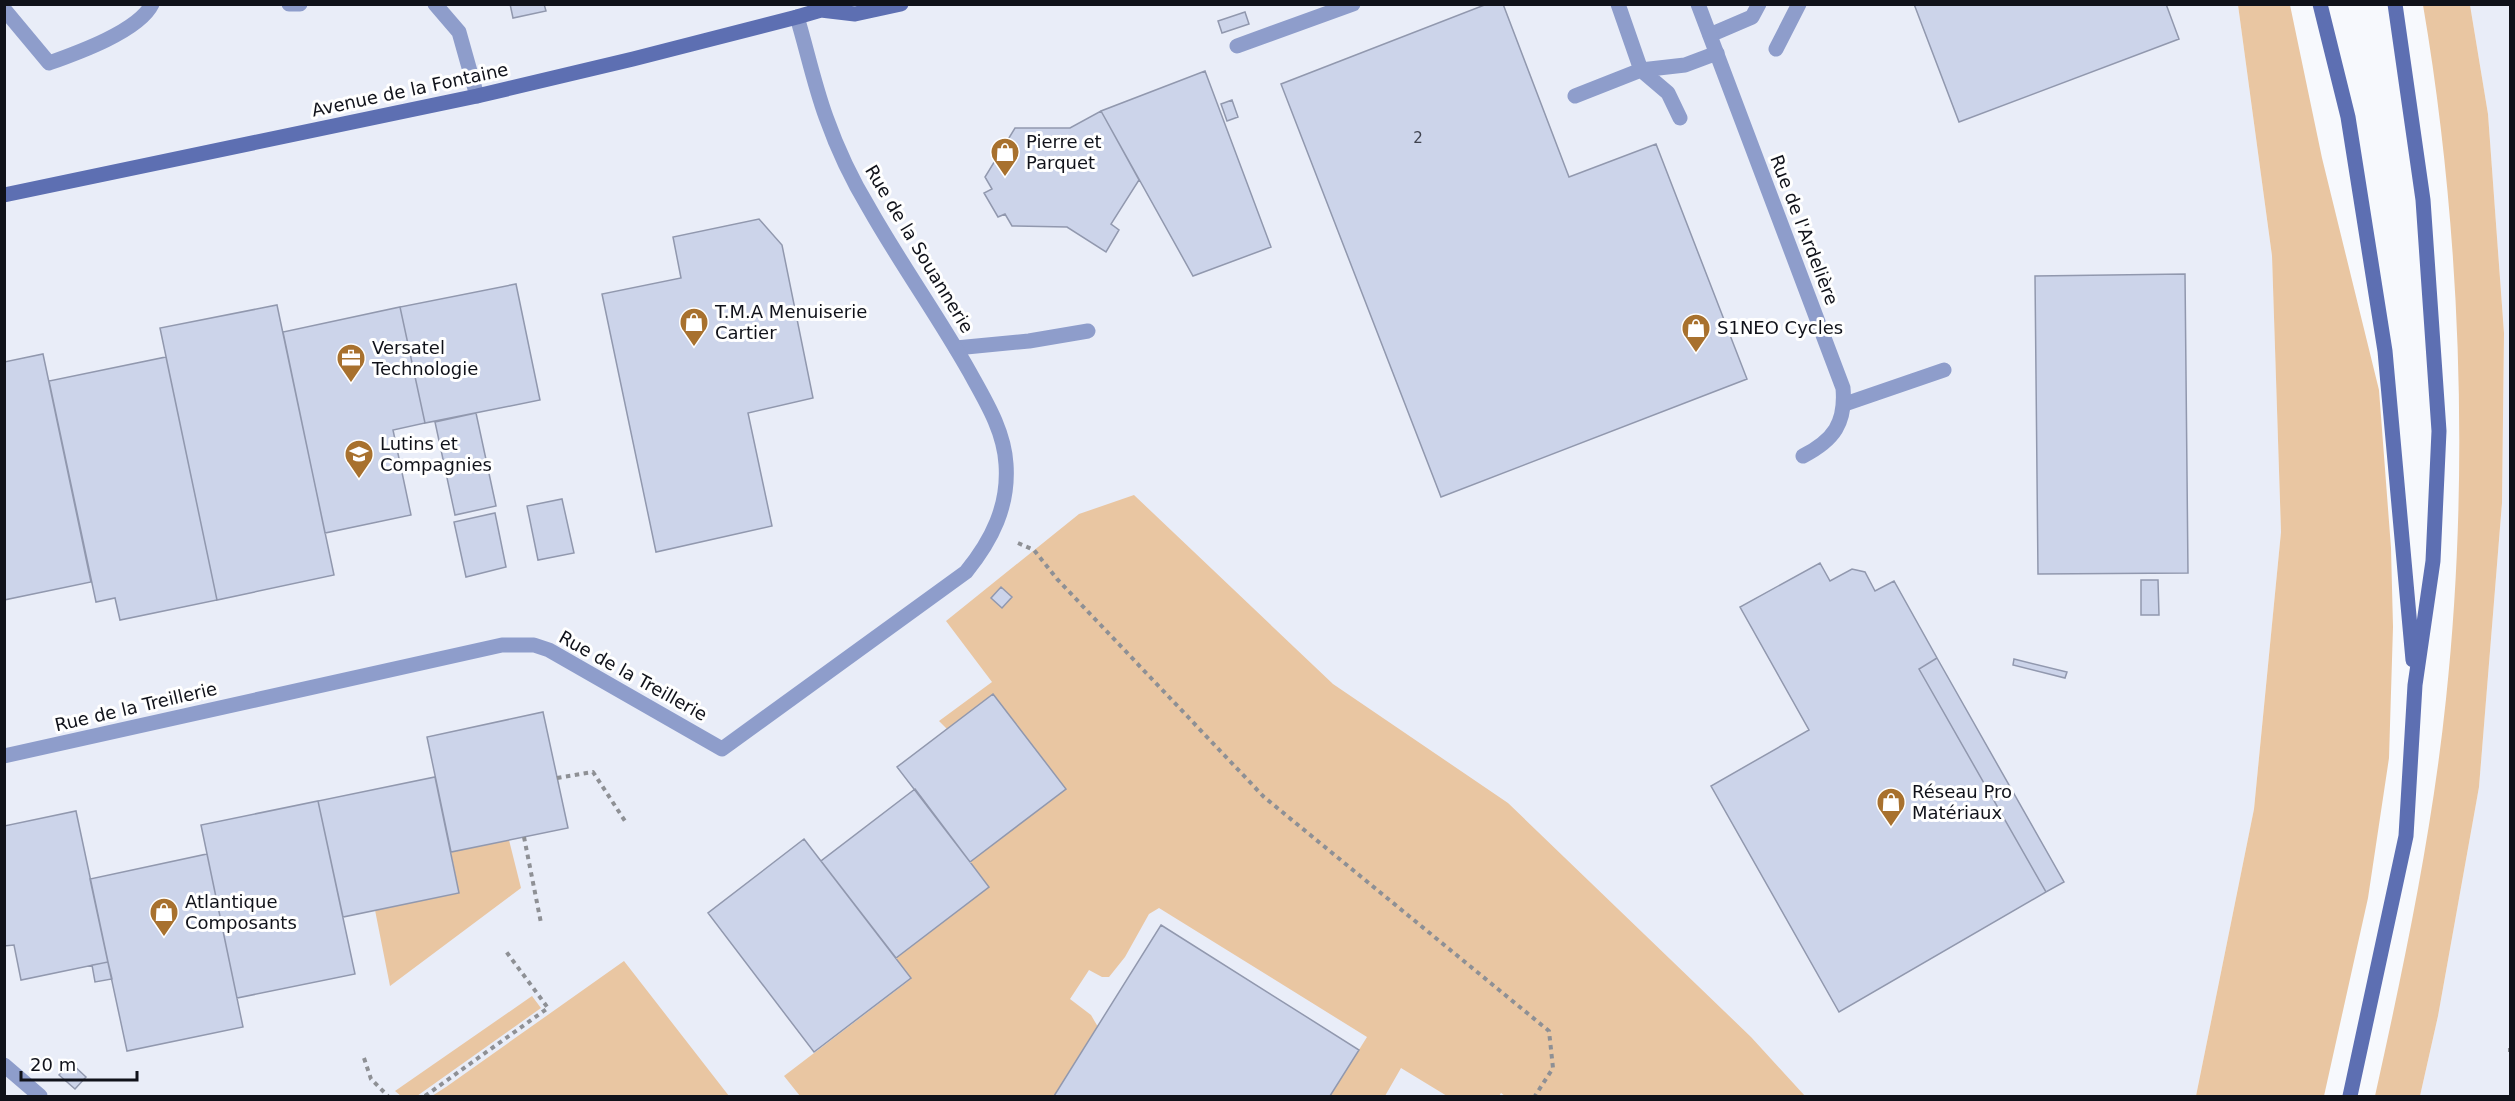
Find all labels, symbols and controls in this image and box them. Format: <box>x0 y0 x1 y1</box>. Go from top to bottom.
street label: Avenue de la Fontaine <box>310 58 510 121</box>
house number: 2 <box>1413 129 1423 147</box>
place label: Pierre et Parquet <box>1026 131 1102 173</box>
shop icon: Pierre et Parquet <box>989 136 1021 178</box>
street label: Rue de l'Ardelière <box>1766 152 1843 308</box>
street label: Rue de la Souannerie <box>861 161 978 336</box>
place label: T.M.A Menuiserie Cartier <box>714 301 867 343</box>
shop icon: T.M.A Menuiserie Cartier <box>678 306 710 348</box>
shop icon: S1NEO Cycles <box>1680 312 1712 354</box>
place label: S1NEO Cycles <box>1717 317 1843 338</box>
place label: Versatel Technologie <box>371 337 478 379</box>
office icon: Versatel Technologie <box>335 342 367 384</box>
place label: Lutins et Compagnies <box>380 433 492 475</box>
school or university icon: Lutins et Compagnies <box>343 438 375 480</box>
street label: Rue de la Treillerie <box>556 626 711 725</box>
street label: Rue de la Treillerie <box>53 678 219 735</box>
place label: Réseau Pro Matériaux <box>1912 781 2012 823</box>
shop icon: Réseau Pro Matériaux <box>1875 786 1907 828</box>
place label: Atlantique Composants <box>185 891 297 933</box>
shop icon: Atlantique Composants <box>148 896 180 938</box>
scale bar <box>21 1044 136 1082</box>
text: 20 m <box>30 1054 76 1075</box>

